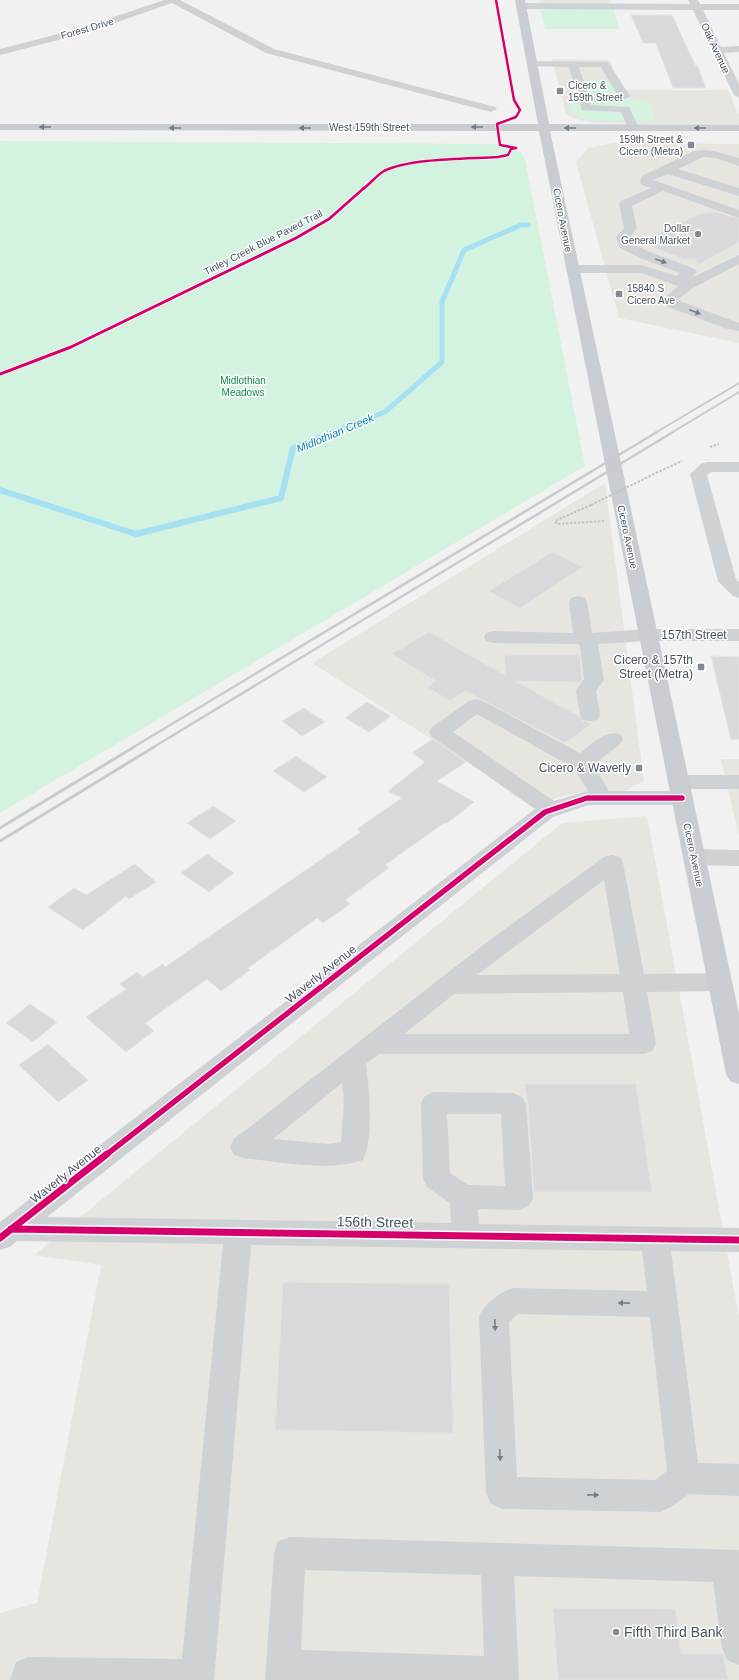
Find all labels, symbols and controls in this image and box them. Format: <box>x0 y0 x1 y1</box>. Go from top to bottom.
street label: Forest Drive <box>59 16 115 41</box>
street label: Oak Avenue <box>699 21 732 76</box>
place label: Cicero & 159th Street <box>568 80 623 103</box>
marker: Cicero & 159th Street <box>555 86 565 96</box>
street label: West 159th Street <box>329 122 409 133</box>
one-way arrow <box>38 124 51 130</box>
one-way arrow <box>470 124 483 130</box>
one-way arrow <box>168 125 181 131</box>
one-way arrow <box>298 125 311 131</box>
one-way arrow <box>563 125 576 131</box>
one-way arrow <box>693 125 706 131</box>
place label: 159th Street & Cicero (Metra) <box>619 134 683 157</box>
marker: 159th Street & Cicero (Metra) <box>686 140 696 150</box>
street label: Cicero Avenue <box>551 187 574 253</box>
street label: Tinley Creek Blue Paved Trail <box>202 208 324 277</box>
place label: Dollar General Market <box>621 223 691 246</box>
marker: Dollar General Market <box>693 229 703 239</box>
one-way arrow <box>655 258 667 264</box>
place label: 15840 S Cicero Ave <box>627 283 676 306</box>
marker: 15840 S Cicero Ave <box>614 289 624 299</box>
one-way arrow <box>689 309 701 315</box>
park label: Midlothian Meadows <box>220 375 266 398</box>
water label: Midlothian Creek <box>295 411 376 455</box>
street label: Cicero Avenue <box>615 504 640 570</box>
street label: 157th Street <box>661 628 727 642</box>
place label: Cicero & 157th Street (Metra) <box>614 653 693 681</box>
marker: Cicero & 157th Street (Metra) <box>696 662 706 672</box>
place label: Cicero & Waverly <box>539 761 631 775</box>
marker: Cicero & Waverly <box>634 763 644 773</box>
street label: Cicero Avenue <box>681 822 706 888</box>
street label: Waverly Avenue <box>283 942 359 1006</box>
street label: Waverly Avenue <box>28 1142 104 1206</box>
street label: 156th Street <box>337 1213 413 1231</box>
one-way arrow <box>617 1300 630 1306</box>
one-way arrow <box>491 1319 498 1331</box>
one-way arrow <box>497 1449 503 1462</box>
one-way arrow <box>587 1492 600 1498</box>
place label: Fifth Third Bank <box>624 1624 724 1640</box>
marker: Fifth Third Bank <box>611 1627 621 1637</box>

